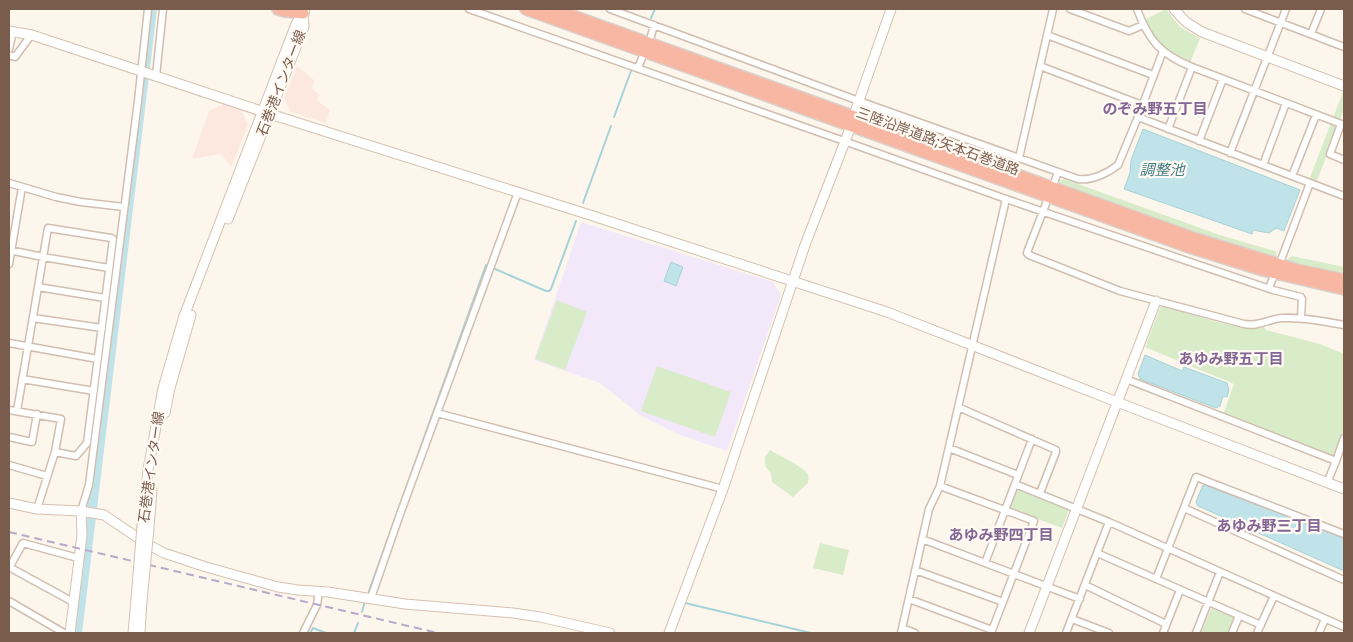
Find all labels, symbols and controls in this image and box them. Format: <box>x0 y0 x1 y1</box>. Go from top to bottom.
street label: 石巻港インター線 <box>253 27 309 138</box>
district label: のぞみ野五丁目 <box>1102 99 1208 118</box>
street label: 三陸沿岸道路;矢本石巻道路 <box>854 103 1022 178</box>
water label: 調整池 <box>1139 160 1186 179</box>
district label: あゆみ野五丁目 <box>1178 349 1284 368</box>
street label: 石巻港インター線 <box>134 410 167 524</box>
district label: あゆみ野三丁目 <box>1216 516 1322 535</box>
district label: あゆみ野四丁目 <box>948 525 1054 544</box>

